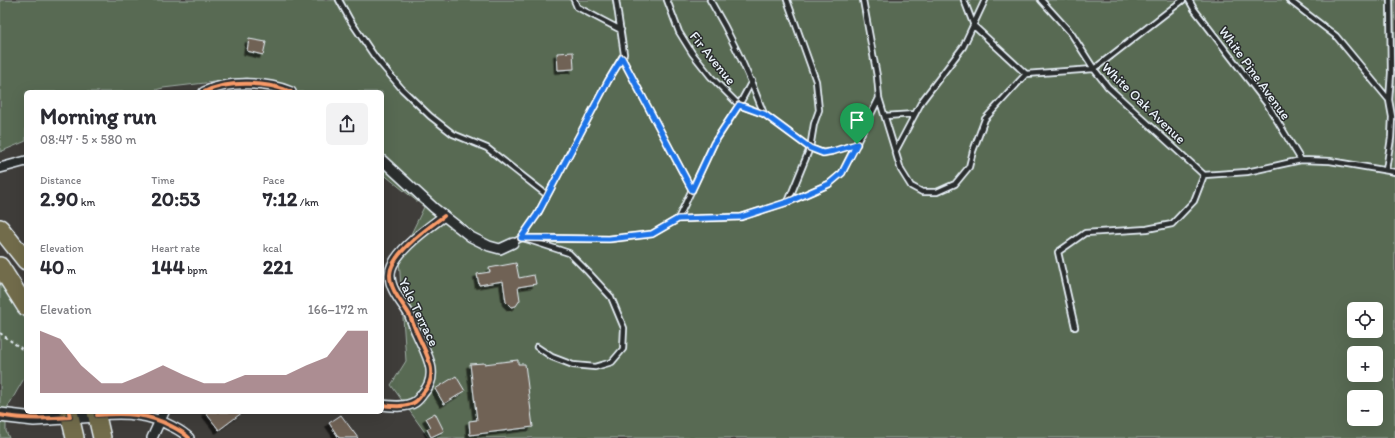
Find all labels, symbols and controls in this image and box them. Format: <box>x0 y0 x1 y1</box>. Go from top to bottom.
street label: White Pine Avenue <box>1215 23 1294 124</box>
street label: Fir Avenue <box>686 28 740 89</box>
street label: White Oak Avenue <box>1098 59 1189 148</box>
text: Morning run <box>40 103 156 130</box>
button: share <box>326 103 368 145</box>
pin <box>840 103 874 144</box>
icon: arrive <box>846 109 868 131</box>
text: 08:47 · 5 × 580 m <box>40 132 136 147</box>
text: Distance <box>40 174 81 187</box>
text: Time <box>151 174 175 187</box>
text: Pace <box>263 174 285 187</box>
text: 2.90 <box>40 187 78 211</box>
text: 20:53 <box>151 187 200 211</box>
text: 7:12 <box>263 187 297 211</box>
text: km <box>78 196 95 209</box>
text: /km <box>297 196 319 209</box>
text: Elevation <box>40 242 84 255</box>
text: Heart rate <box>151 242 200 255</box>
text: kcal <box>263 242 282 255</box>
text: 40 <box>40 255 64 279</box>
text: 144 <box>151 255 185 279</box>
text: 221 <box>263 255 293 279</box>
text: m <box>64 264 76 277</box>
text: bpm <box>185 264 208 277</box>
street label: Yale Terrace <box>395 275 443 350</box>
text: Elevation <box>40 302 92 317</box>
text: 166–172 m <box>308 302 368 317</box>
map controls <box>1347 302 1383 426</box>
button: locate <box>1347 302 1383 338</box>
button: + <box>1347 346 1383 382</box>
button: − <box>1347 390 1383 426</box>

